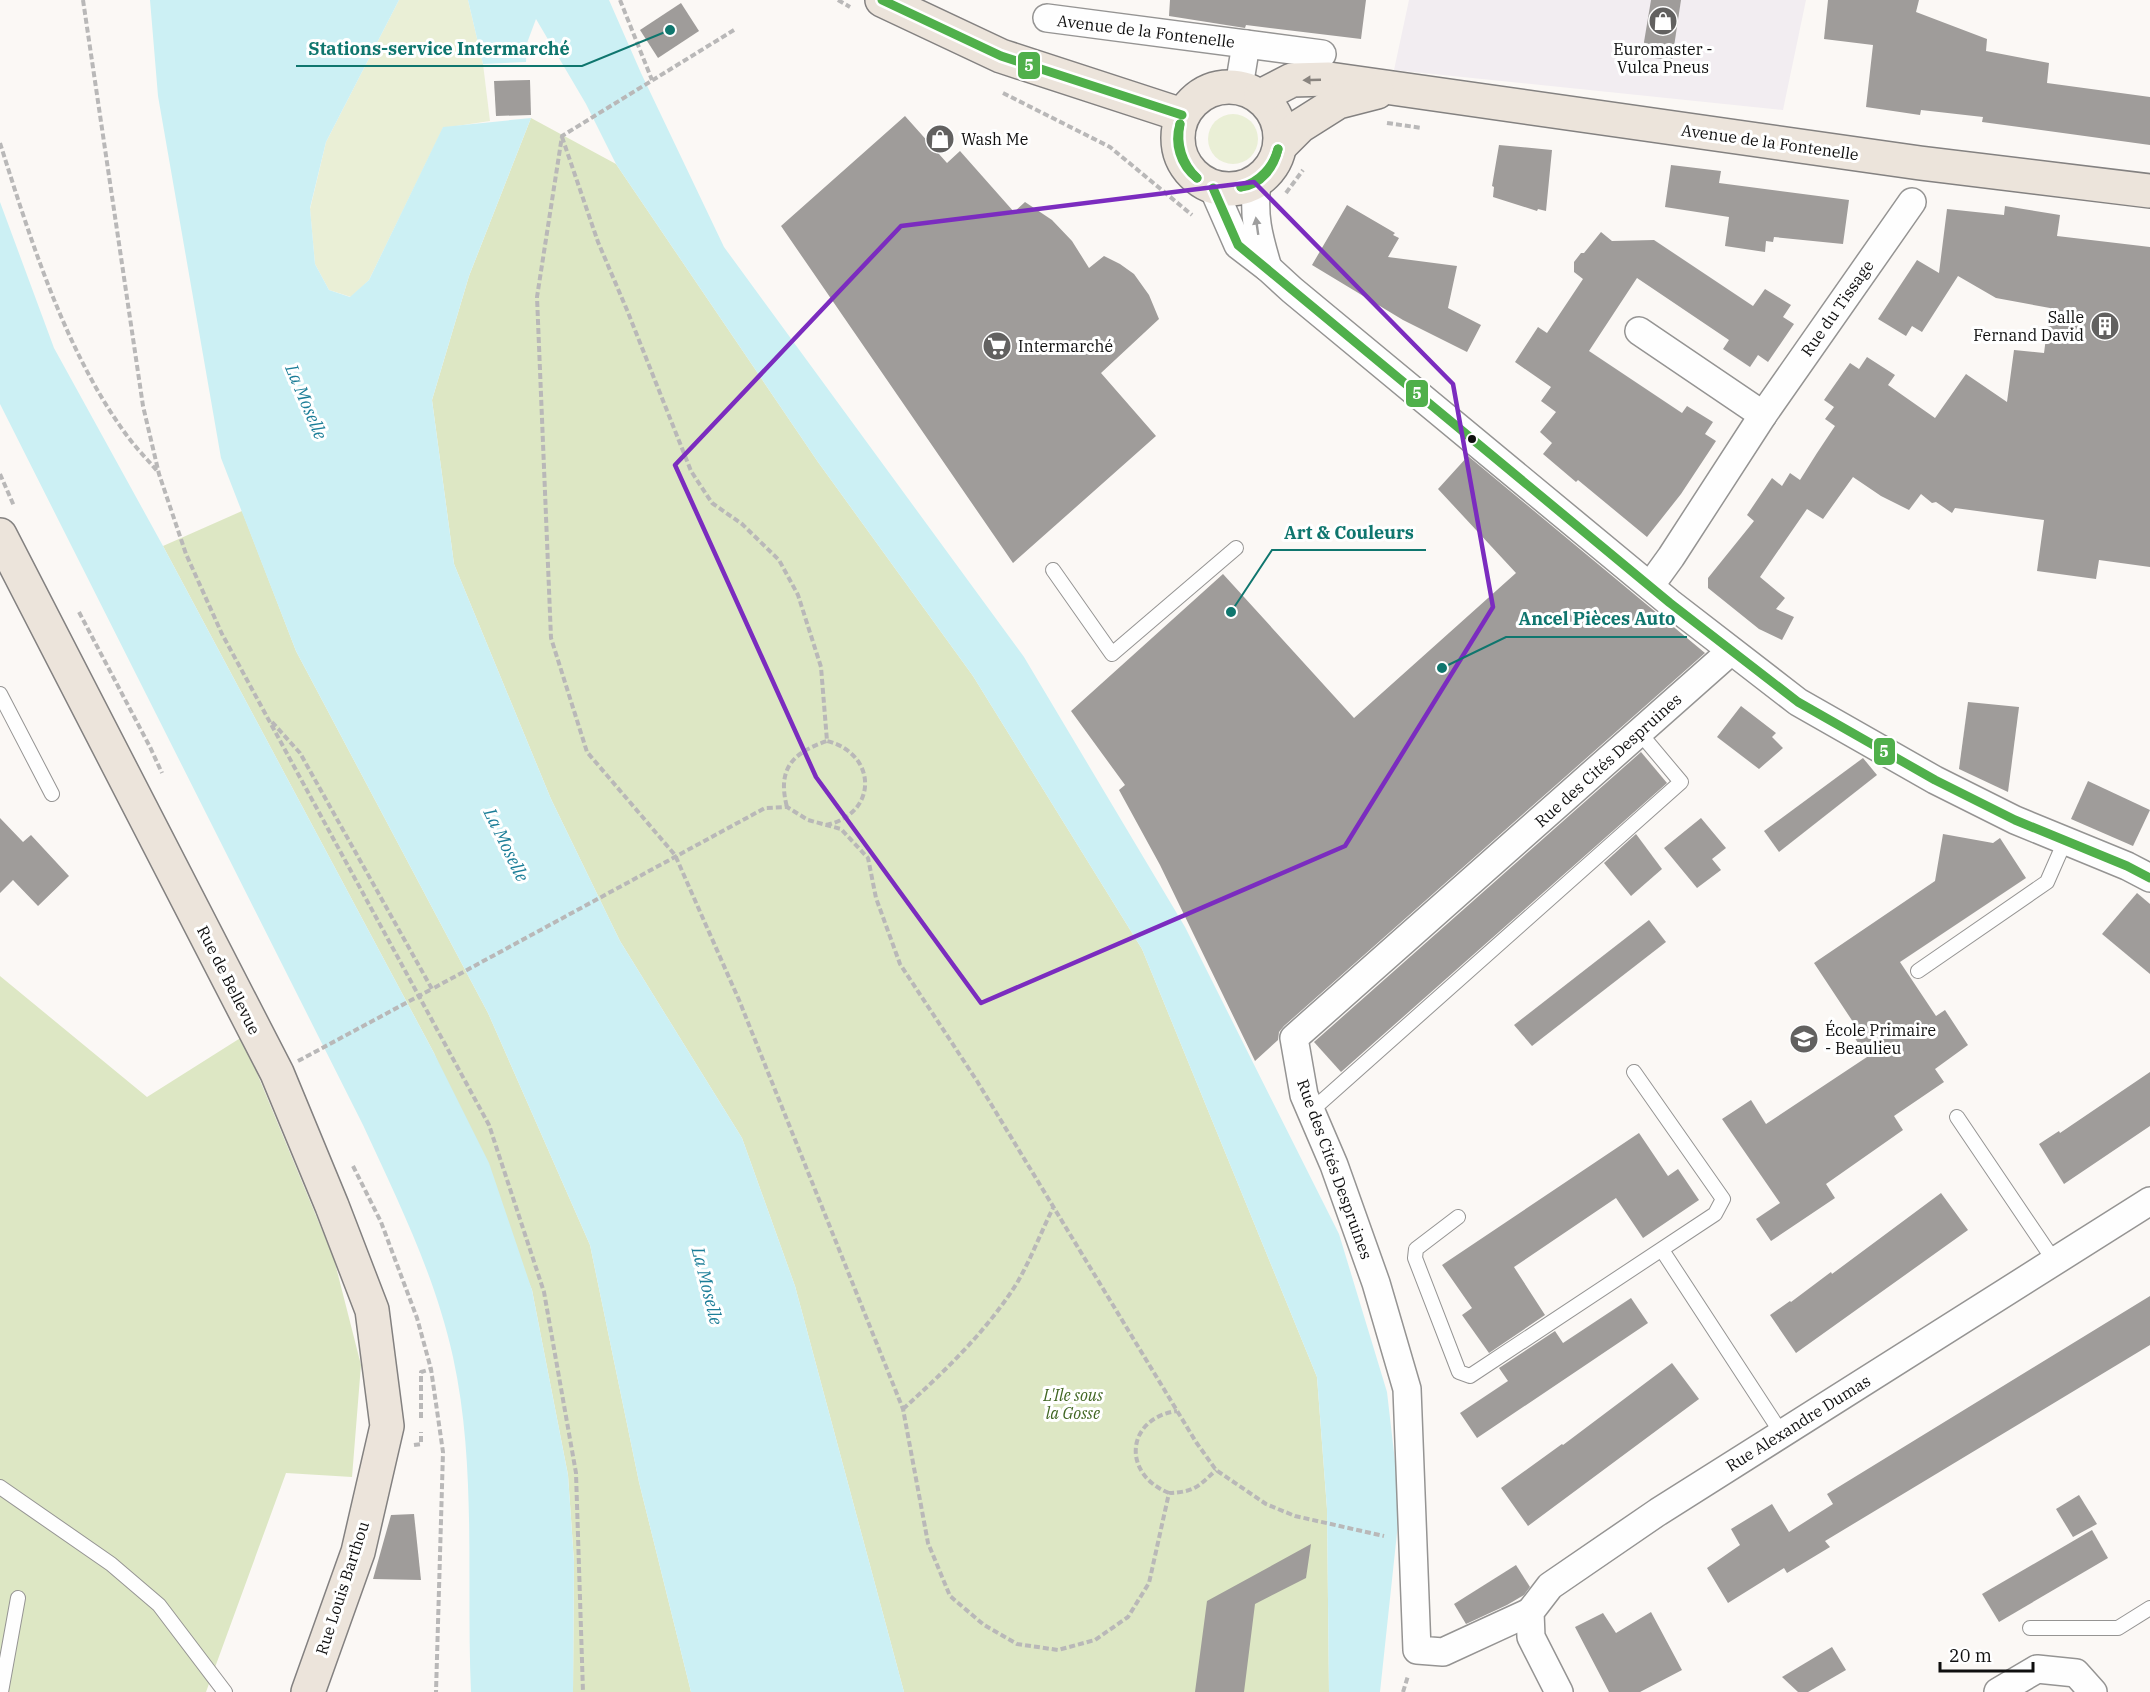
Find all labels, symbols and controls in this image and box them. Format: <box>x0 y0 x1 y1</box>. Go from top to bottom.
shop icon: Euromaster - Vulca Pneus <box>1647 5 1679 37</box>
street label: Avenue de la Fontenelle <box>1056 10 1236 52</box>
callout: Stations-service Intermarché <box>296 30 582 66</box>
text: Stations-service Intermarché <box>308 37 570 60</box>
place label: Euromaster - Vulca Pneus <box>1613 39 1713 77</box>
line badge: 5 <box>1017 51 1041 80</box>
text: 5 <box>1024 55 1034 75</box>
one-way arrow <box>1303 75 1322 84</box>
street label: Avenue de la Fontenelle <box>1680 120 1860 164</box>
shop icon: Wash Me <box>924 123 956 155</box>
place label: Wash Me <box>961 129 1028 149</box>
one-way arrow <box>1252 216 1261 235</box>
street label: Rue du Tissage <box>1796 256 1878 360</box>
place label: Salle Fernand David <box>1973 307 2084 345</box>
building icon: Salle Fernand David <box>2089 310 2121 342</box>
supermarket icon: Intermarché <box>981 330 1013 362</box>
place label: Intermarché <box>1018 336 1113 356</box>
water label: La Moselle <box>280 360 333 443</box>
line badge: 5 <box>1405 379 1429 408</box>
text: 5 <box>1412 383 1422 403</box>
unlabelled marker <box>1466 433 1478 445</box>
callout: Art & Couleurs <box>1272 514 1426 550</box>
text: Art & Couleurs <box>1284 521 1414 544</box>
callout: Ancel Pièces Auto <box>1506 601 1687 637</box>
text: Ancel Pièces Auto <box>1519 607 1675 630</box>
street label: Rue des Cités Despruines <box>1531 689 1685 831</box>
line badge: 5 <box>1873 737 1896 766</box>
text: 5 <box>1879 741 1889 761</box>
water label: La Moselle <box>478 803 534 886</box>
street label: Rue de Bellevue <box>193 922 265 1038</box>
place label: École Primaire - Beaulieu <box>1825 1019 1936 1058</box>
school or university icon: École Primaire - Beaulieu <box>1788 1023 1820 1055</box>
street label: Rue des Cités Despruines <box>1293 1076 1377 1262</box>
water label: La Moselle <box>686 1244 728 1327</box>
street label: Rue Alexandre Dumas <box>1722 1370 1874 1476</box>
park label: L'Ile sous la Gosse <box>1042 1385 1103 1423</box>
street label: Rue Louis Barthou <box>311 1519 373 1657</box>
scale bar <box>1940 1635 2033 1673</box>
text: 20 m <box>1949 1644 1992 1667</box>

